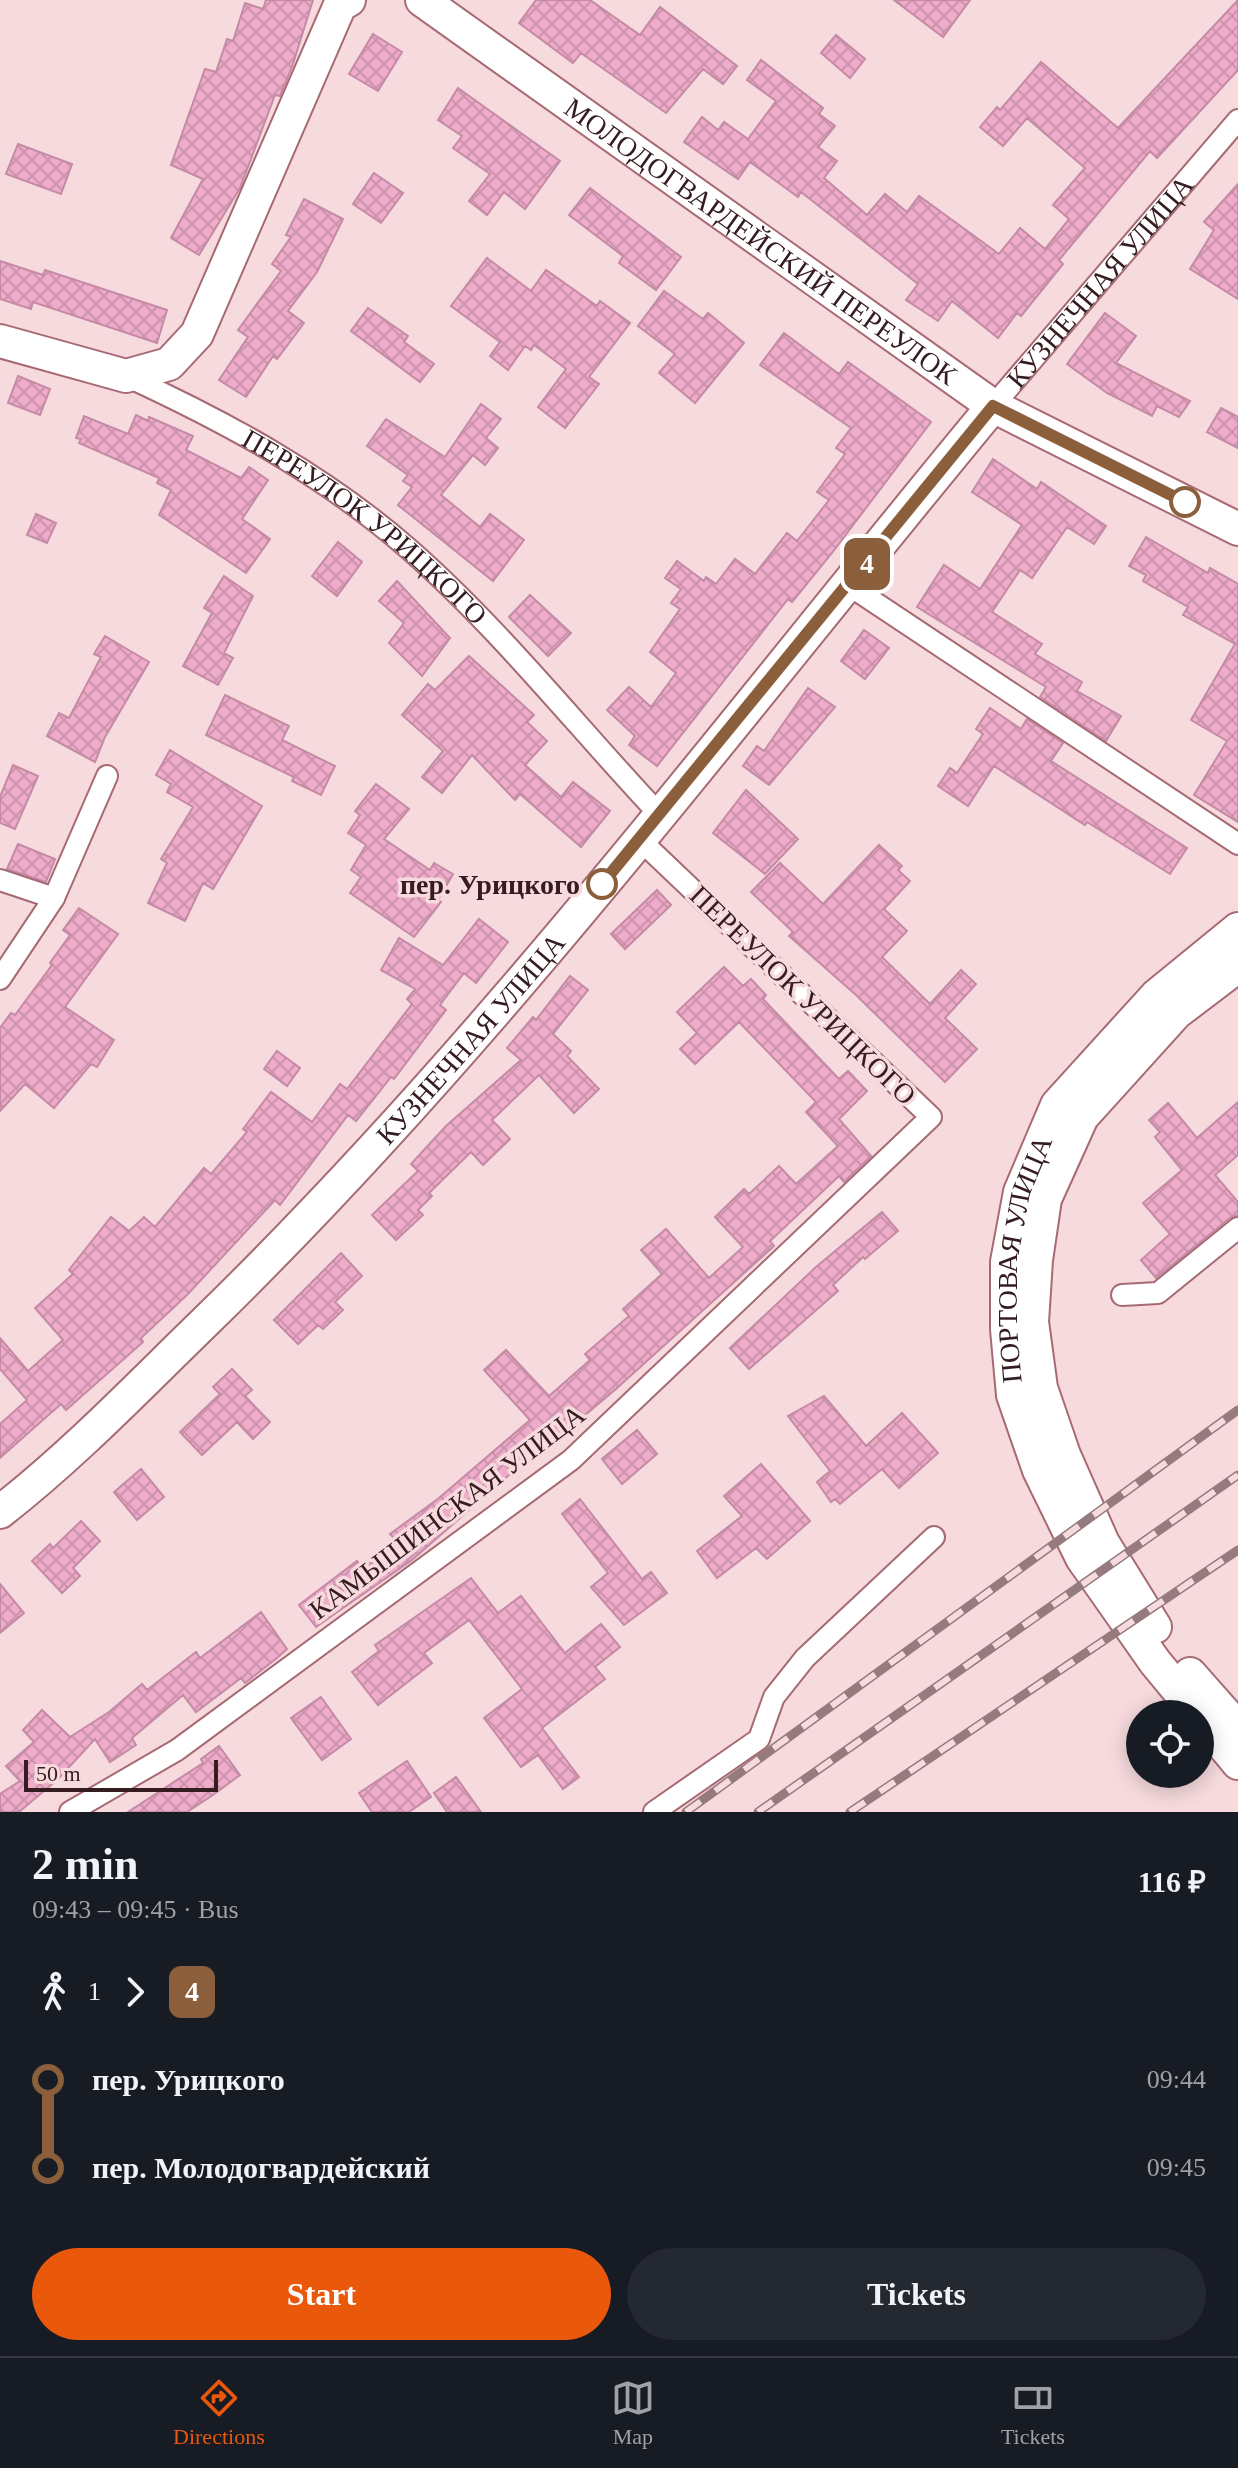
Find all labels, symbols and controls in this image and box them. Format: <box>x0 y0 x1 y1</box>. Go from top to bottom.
street label: МОЛОДОГВАРДЕЙСКИЙ ПЕРЕУЛОК <box>559 91 963 391</box>
street label: КУЗНЕЧНАЯ УЛИЦА <box>1000 168 1200 394</box>
street label: ПЕРЕУЛОК УРИЦКОГО <box>237 422 494 630</box>
unlabelled marker <box>1170 487 1200 517</box>
line badge: 4 <box>841 538 893 590</box>
text: 4 <box>860 548 874 579</box>
place label: пер. Урицкого <box>400 869 580 900</box>
marker: пер. Урицкого <box>587 869 617 899</box>
street label: ПЕРЕУЛОК УРИЦКОГО <box>684 879 922 1111</box>
street label: КУЗНЕЧНАЯ УЛИЦА <box>370 926 571 1150</box>
street label: ПОРТОВАЯ УЛИЦА <box>991 1130 1058 1385</box>
street label: КАМЫШИНСКАЯ УЛИЦА <box>303 1398 591 1626</box>
map controls <box>1126 1700 1214 1788</box>
button: locate <box>1126 1700 1214 1788</box>
scale bar <box>24 1756 218 1792</box>
text: 50 m <box>36 1761 81 1786</box>
text: 2 min <box>32 1840 138 1889</box>
text: 116 ₽ <box>1138 1865 1206 1898</box>
text: 09:43 – 09:45 · Bus <box>32 1895 239 1924</box>
icon: walk <box>32 1970 76 2014</box>
icon: forward <box>113 1970 157 2014</box>
text: 4 <box>185 1976 199 2007</box>
text: 1 <box>88 1977 101 2006</box>
text: пер. Урицкого <box>92 2063 285 2096</box>
text: 09:44 <box>1147 2065 1206 2094</box>
text: пер. Молодогвардейский <box>92 2151 430 2184</box>
text: 09:45 <box>1147 2153 1206 2182</box>
button: Start <box>32 2248 611 2340</box>
button: Tickets <box>627 2248 1206 2340</box>
tab: Directions <box>173 2376 265 2450</box>
tab: Map <box>611 2376 655 2450</box>
tab: Tickets <box>1001 2376 1065 2450</box>

